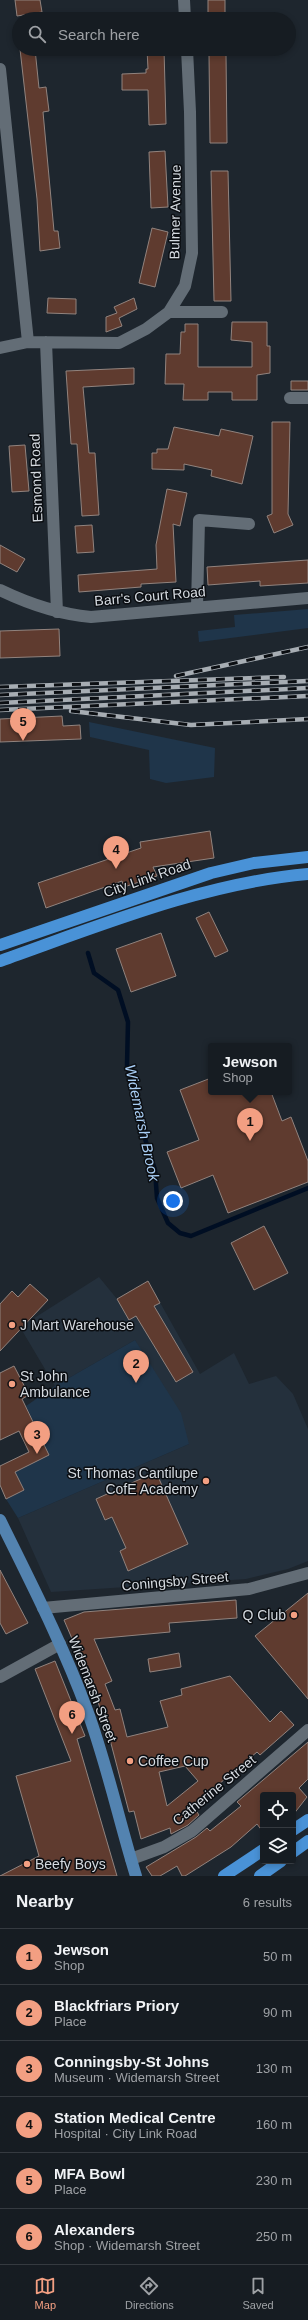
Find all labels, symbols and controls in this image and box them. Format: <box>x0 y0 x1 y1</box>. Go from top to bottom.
search box <box>12 12 296 56</box>
icon: search <box>26 23 48 45</box>
text: Search here <box>58 26 140 43</box>
street label: Bulmer Avenue <box>166 164 184 259</box>
street label: Esmond Road <box>26 433 46 523</box>
street label: Barr's Court Road <box>94 583 206 609</box>
pin: 5 <box>10 708 36 741</box>
pin: 4 <box>103 836 129 869</box>
street label: City Link Road <box>101 856 193 900</box>
popup <box>208 1043 292 1095</box>
text: Jewson <box>222 1053 278 1070</box>
water label: Widemarsh Brook <box>122 1063 163 1184</box>
text: Shop <box>222 1070 253 1085</box>
pin: 1 <box>237 1108 263 1141</box>
your location <box>163 1191 183 1211</box>
place label: J Mart Warehouse <box>20 1317 134 1333</box>
marker: J Mart Warehouse <box>7 1320 17 1330</box>
pin: 2 <box>123 1350 149 1383</box>
place label: St John Ambulance <box>20 1368 90 1400</box>
marker: St John Ambulance <box>7 1379 17 1389</box>
pin: 3 <box>24 1421 50 1454</box>
place label: St Thomas Cantilupe CofE Academy <box>68 1465 198 1497</box>
marker: St Thomas Cantilupe CofE Academy <box>201 1476 211 1486</box>
street label: Coningsby Street <box>121 1568 229 1594</box>
place label: Q Club <box>242 1607 286 1623</box>
marker: Q Club <box>289 1610 299 1620</box>
street label: Widemarsh Street <box>65 1634 121 1744</box>
pin: 6 <box>59 1701 85 1734</box>
street label: Catherine Street <box>169 1752 259 1828</box>
place label: Coffee Cup <box>138 1753 209 1769</box>
marker: Coffee Cup <box>125 1756 135 1766</box>
map controls <box>260 1792 296 1864</box>
button: locate <box>260 1792 296 1828</box>
button: layers <box>260 1828 296 1864</box>
place label: Beefy Boys <box>35 1856 106 1872</box>
marker: Beefy Boys <box>22 1859 32 1869</box>
text: Nearby <box>16 1892 74 1911</box>
text: 6 results <box>243 1895 292 1910</box>
text: Jewson <box>54 1941 109 1958</box>
text: 1 <box>25 1949 33 1964</box>
text: 50 m <box>263 1949 292 1964</box>
text: Shop <box>54 1958 84 1973</box>
text: Blackfriars Priory <box>54 1997 179 2014</box>
text: 2 <box>25 2005 33 2020</box>
text: 90 m <box>263 2005 292 2020</box>
text: Place <box>54 2014 87 2029</box>
text: Conningsby-St Johns <box>54 2053 209 2070</box>
text: 3 <box>25 2061 33 2076</box>
text: 130 m <box>256 2061 292 2076</box>
text: Museum · Widemarsh Street <box>54 2070 219 2085</box>
text: Station Medical Centre <box>54 2109 216 2126</box>
text: 4 <box>25 2117 33 2132</box>
text: 160 m <box>256 2117 292 2132</box>
text: Hospital · City Link Road <box>54 2126 197 2141</box>
text: MFA Bowl <box>54 2165 125 2182</box>
text: 5 <box>25 2173 33 2188</box>
text: 230 m <box>256 2173 292 2188</box>
text: Place <box>54 2182 87 2197</box>
text: Alexanders <box>54 2221 135 2238</box>
text: 6 <box>25 2229 33 2244</box>
text: 250 m <box>256 2229 292 2244</box>
text: Shop · Widemarsh Street <box>54 2238 200 2253</box>
tab: Map <box>34 2275 56 2311</box>
tab: Directions <box>125 2275 174 2311</box>
tab: Saved <box>242 2275 274 2311</box>

